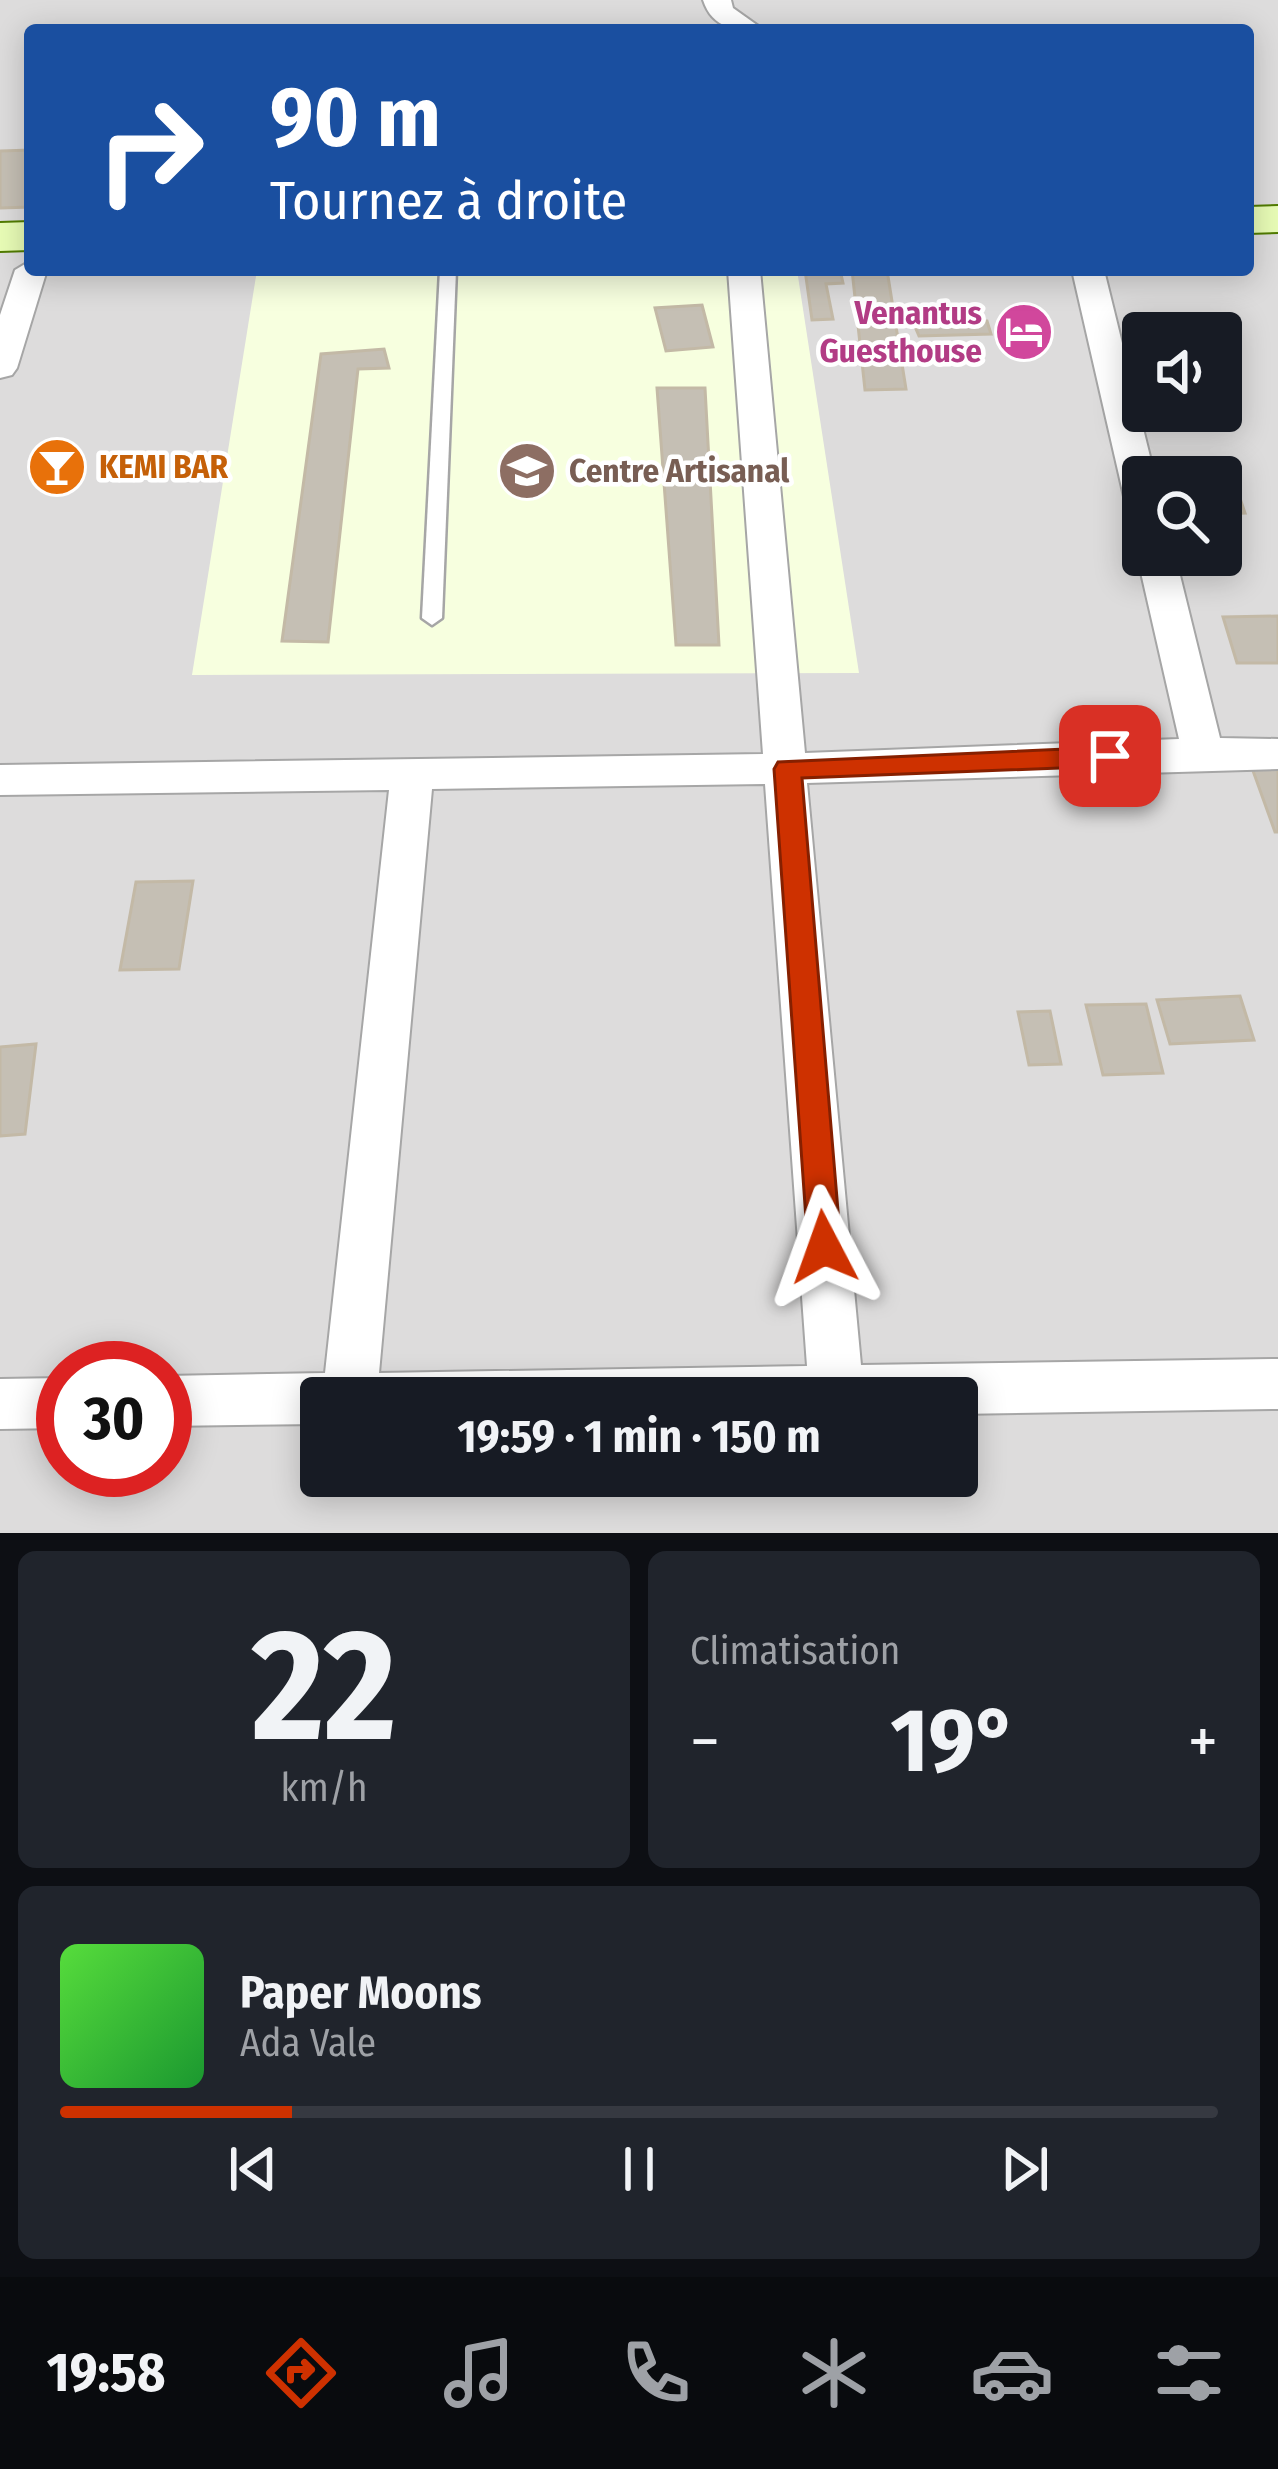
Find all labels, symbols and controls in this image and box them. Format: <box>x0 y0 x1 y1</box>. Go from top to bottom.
text: 90 m <box>270 67 441 168</box>
icon: right <box>72 72 228 228</box>
text: Tournez à droite <box>270 169 627 233</box>
place label: Venantus Guesthouse <box>819 293 982 371</box>
hotel icon: Venantus Guesthouse <box>993 301 1055 363</box>
map controls <box>1122 312 1242 576</box>
button: sound <box>1122 312 1242 432</box>
bar icon: KEMI BAR <box>26 436 88 498</box>
school or university icon: Centre Artisanal <box>496 440 558 502</box>
place label: KEMI BAR <box>99 447 229 487</box>
place label: Centre Artisanal <box>569 451 790 491</box>
button: search <box>1122 456 1242 576</box>
pin <box>1059 705 1161 807</box>
icon: arrive <box>1077 723 1143 789</box>
position arrow <box>761 1184 887 1310</box>
speed limit sign: 30 <box>36 1341 192 1497</box>
text: 19:59 · 1 min · 150 m <box>457 1410 821 1464</box>
text: 22 <box>252 1593 396 1780</box>
text: Climatisation <box>690 1628 900 1674</box>
text: 19° <box>891 1687 1017 1795</box>
text: − <box>690 1702 720 1781</box>
text: + <box>1188 1702 1218 1781</box>
text: km/h <box>281 1765 367 1811</box>
text: Paper Moons <box>240 1966 482 2020</box>
text: Ada Vale <box>240 2020 376 2066</box>
icon: previous <box>220 2136 286 2202</box>
icon: pause <box>606 2136 672 2202</box>
icon: next <box>992 2136 1058 2202</box>
icon: directions <box>259 2331 343 2415</box>
icon: music <box>437 2331 521 2415</box>
icon: phone <box>614 2331 698 2415</box>
icon: climate <box>792 2331 876 2415</box>
icon: car <box>970 2331 1054 2415</box>
icon: filters <box>1147 2331 1231 2415</box>
text: 19:58 <box>47 2341 165 2405</box>

